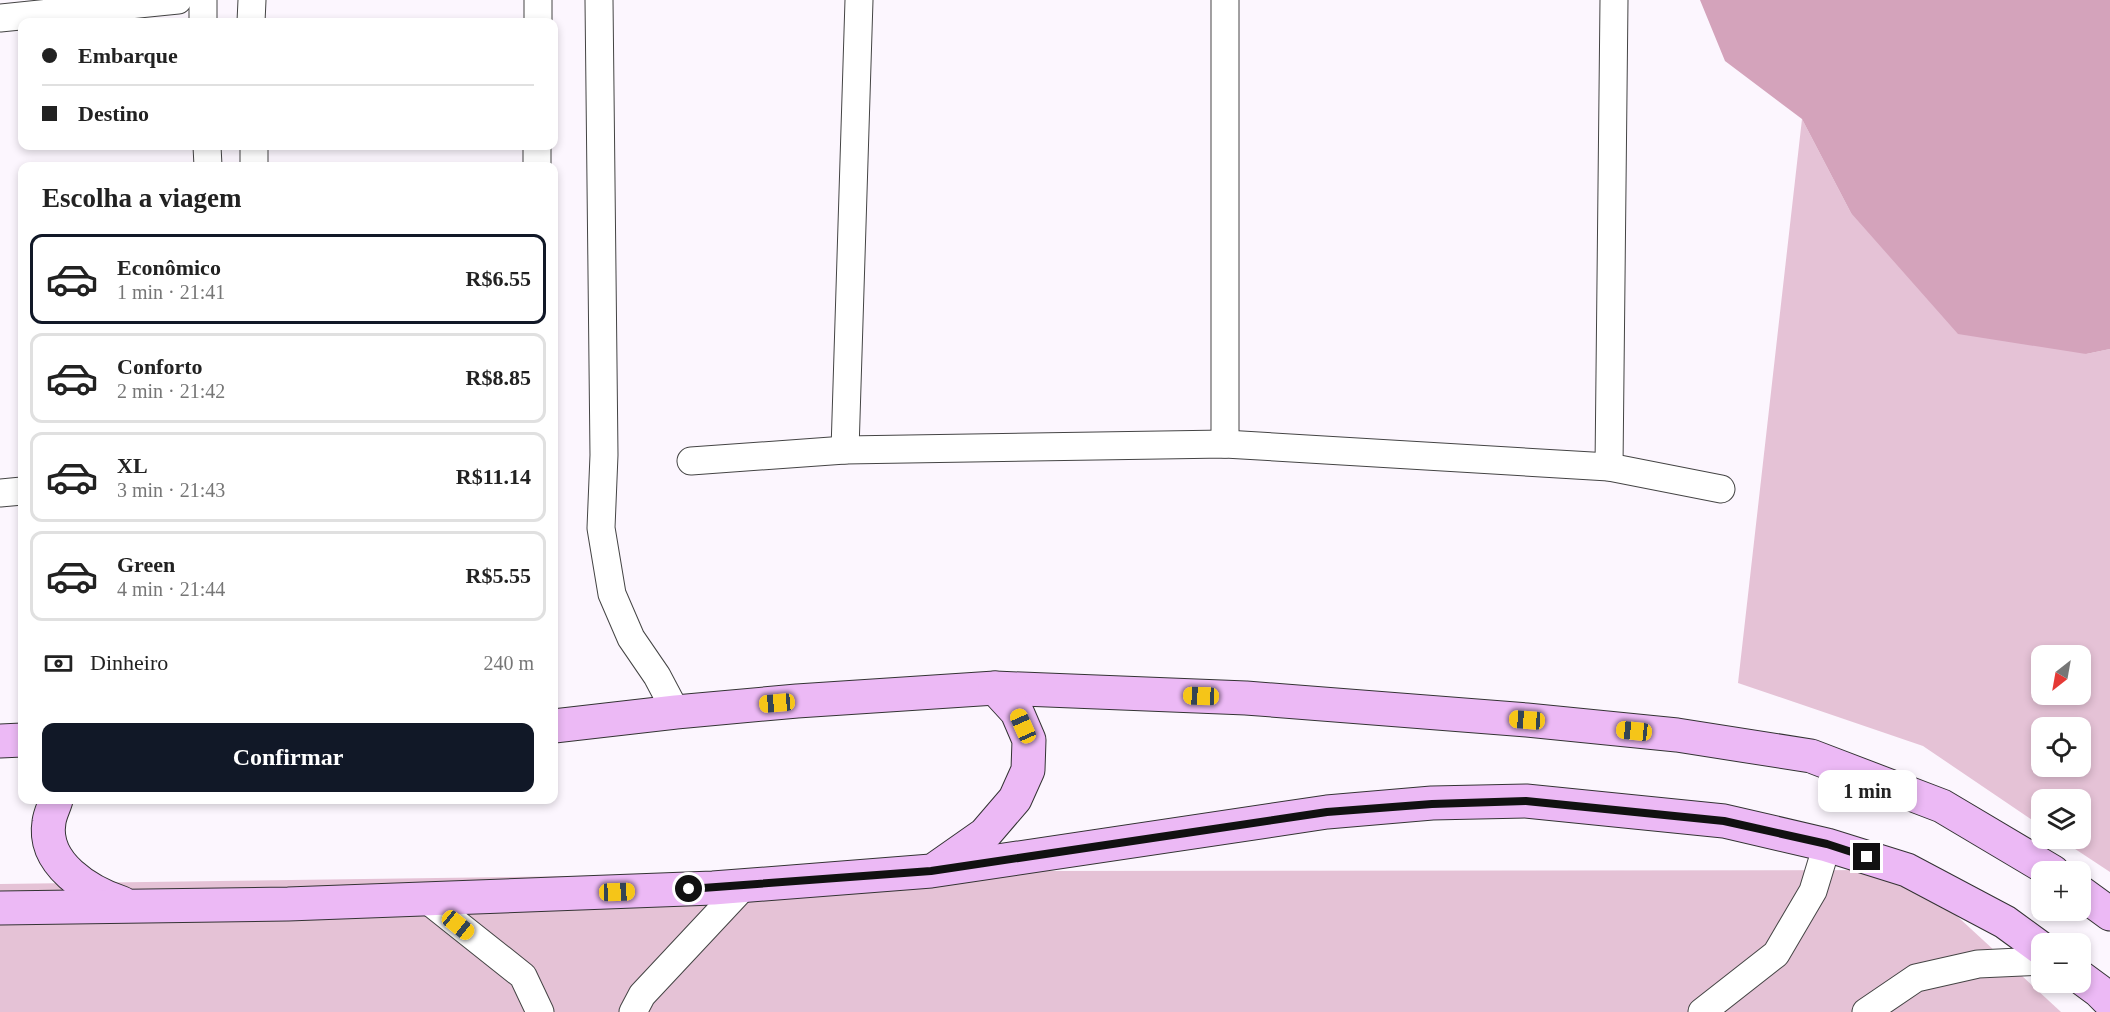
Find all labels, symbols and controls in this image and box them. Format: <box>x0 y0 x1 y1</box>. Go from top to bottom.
text: Embarque <box>78 43 178 68</box>
text: Destino <box>78 101 149 126</box>
text: Escolha a viagem <box>42 183 242 213</box>
icon: car <box>45 252 99 306</box>
text: Econômico <box>117 255 221 280</box>
text: R$6.55 <box>466 266 531 291</box>
text: 1 min · 21:41 <box>117 281 225 303</box>
icon: car <box>45 351 99 405</box>
text: Conforto <box>117 354 203 379</box>
text: R$8.85 <box>466 365 531 390</box>
text: 2 min · 21:42 <box>117 380 225 402</box>
icon: car <box>45 450 99 504</box>
text: XL <box>117 453 148 478</box>
text: R$11.14 <box>456 464 531 489</box>
text: 3 min · 21:43 <box>117 479 225 501</box>
icon: car <box>45 549 99 603</box>
text: Green <box>117 552 175 577</box>
text: R$5.55 <box>466 563 531 588</box>
text: 4 min · 21:44 <box>117 578 225 600</box>
north arrow <box>2031 645 2091 705</box>
map controls <box>2031 645 2091 993</box>
icon: cash <box>42 647 75 680</box>
text: Dinheiro <box>90 650 168 675</box>
text: 240 m <box>483 652 534 674</box>
car <box>1183 686 1219 706</box>
car <box>758 692 796 714</box>
car <box>1007 706 1039 746</box>
car <box>1508 710 1546 730</box>
button: locate <box>2031 717 2091 777</box>
car <box>1615 720 1653 742</box>
button: Confirmar <box>42 723 534 792</box>
callout: 1 min <box>1818 770 1916 812</box>
text: 1 min <box>1843 780 1892 802</box>
button: layers <box>2031 789 2091 849</box>
route end <box>1853 843 1880 870</box>
button: + <box>2031 861 2091 921</box>
route start <box>675 875 702 902</box>
car <box>599 882 635 902</box>
car <box>438 907 478 943</box>
button: − <box>2031 933 2091 993</box>

